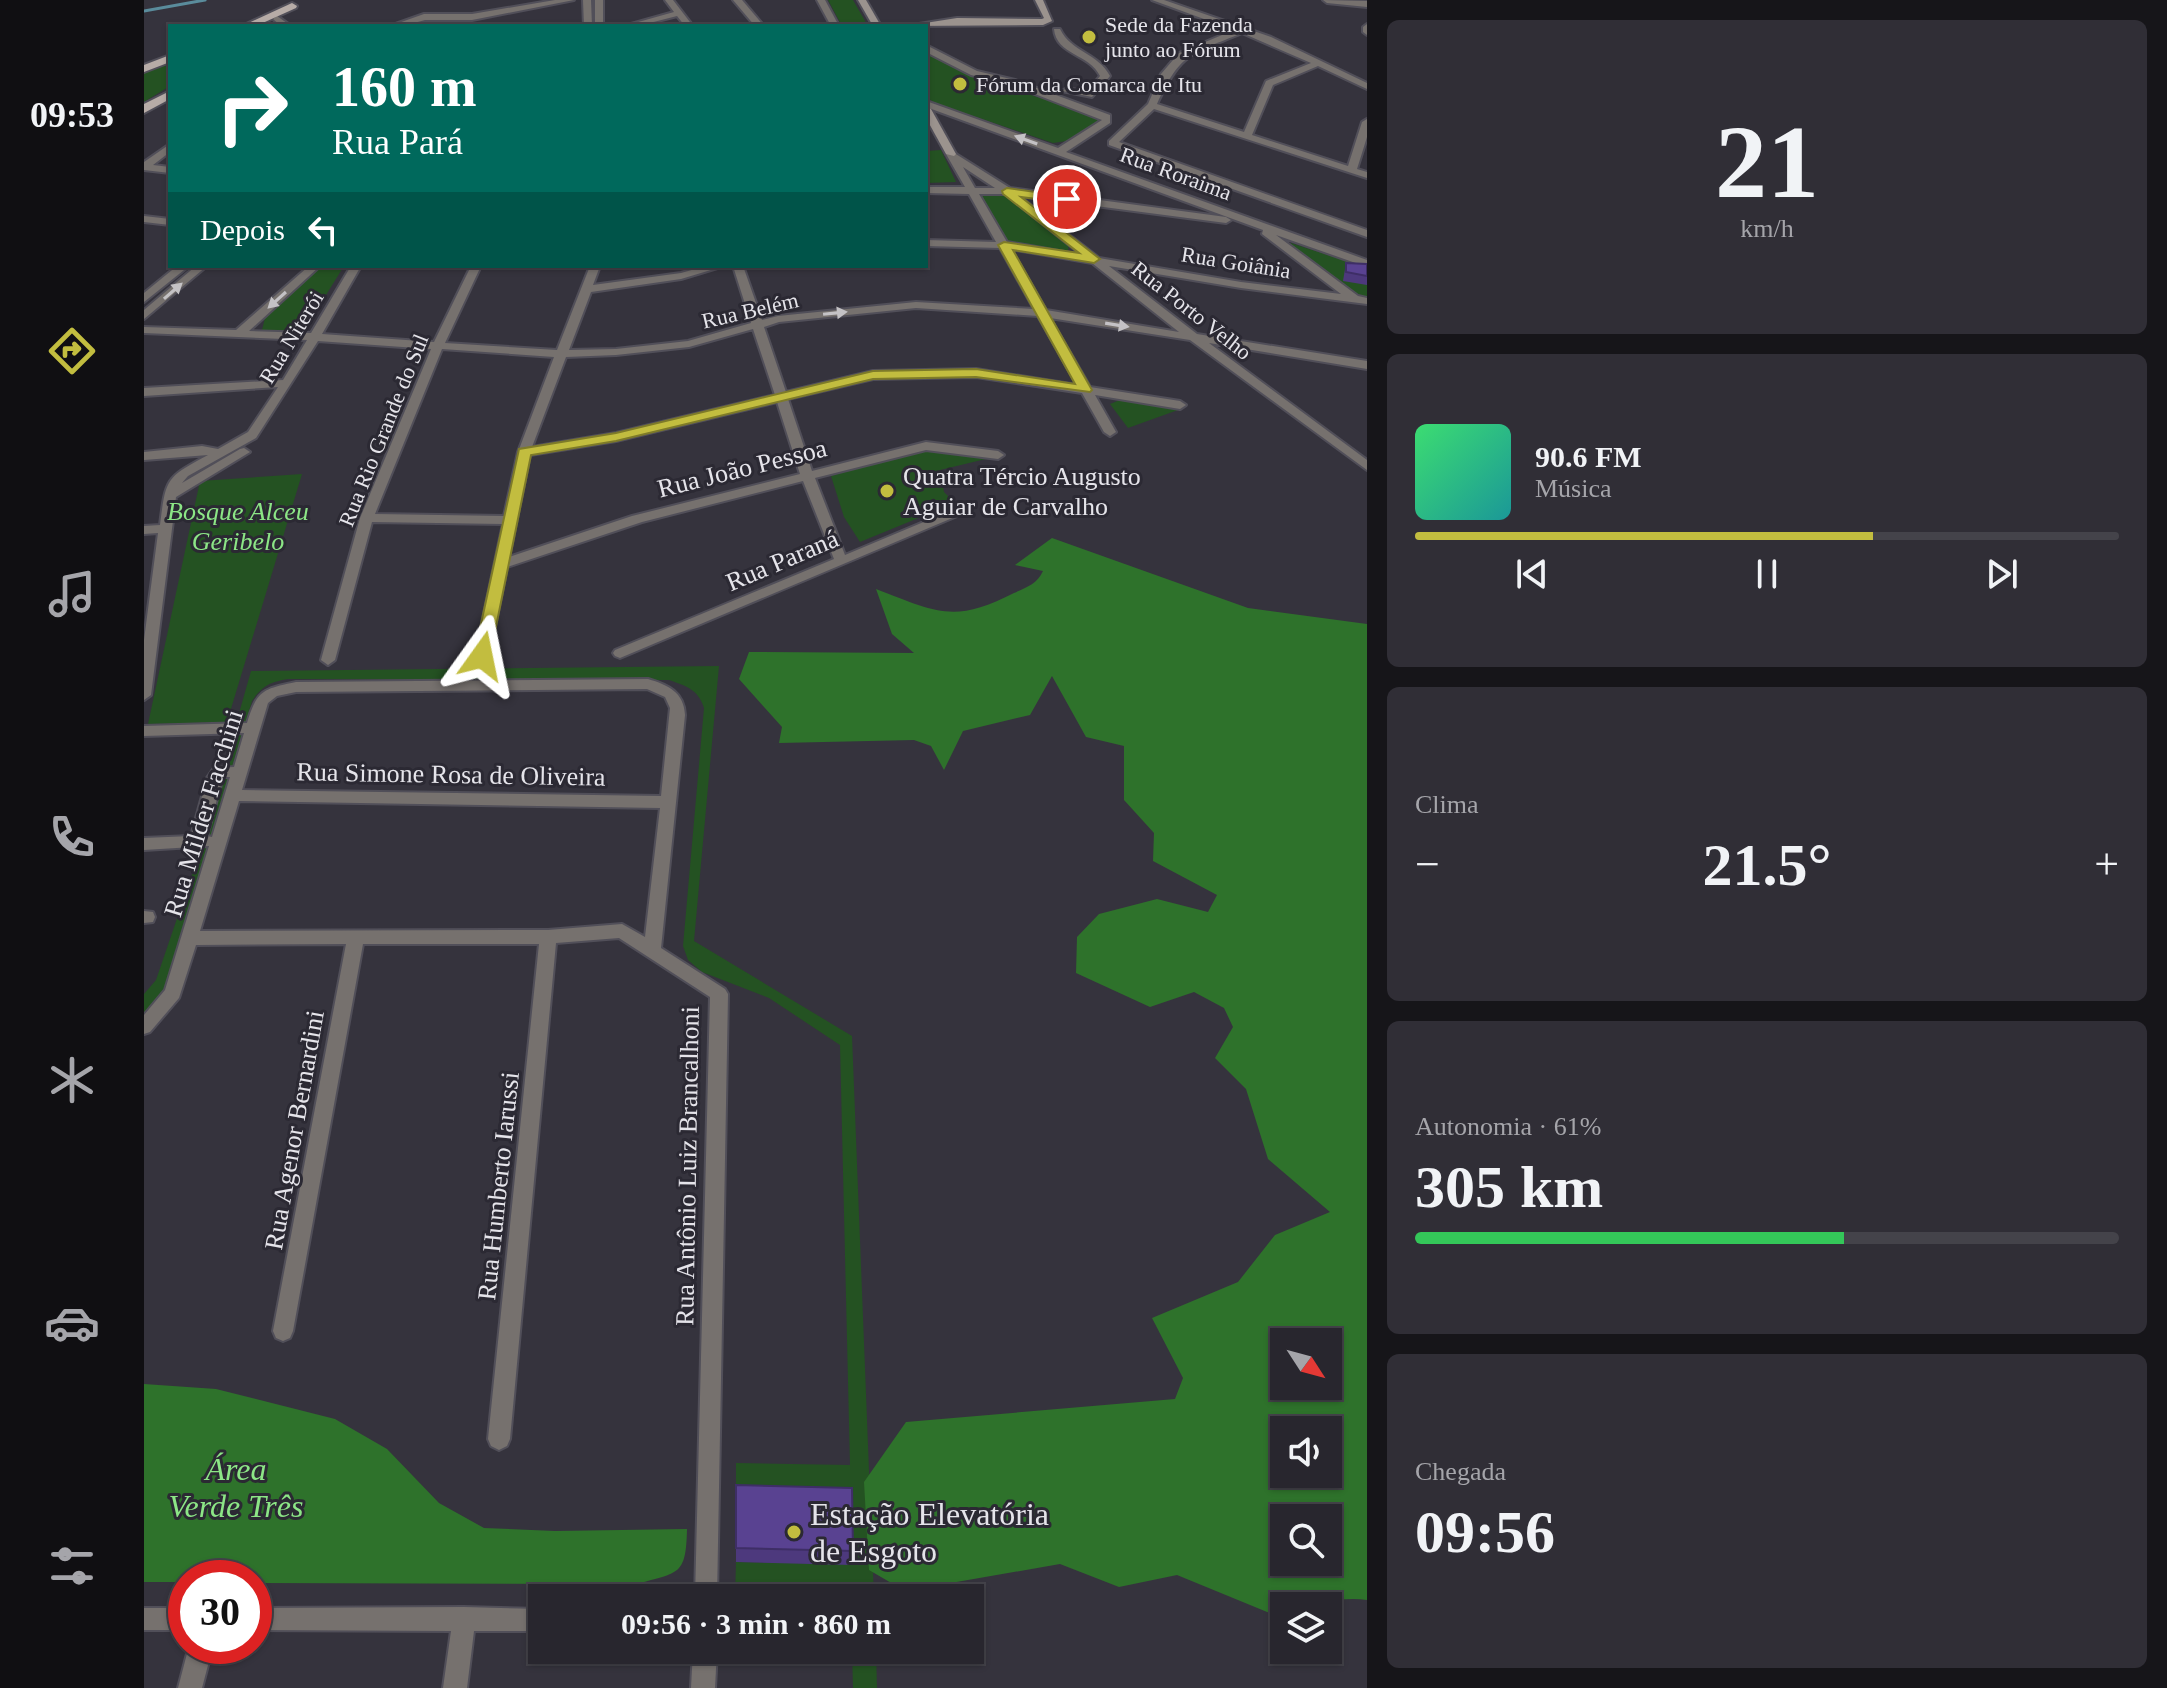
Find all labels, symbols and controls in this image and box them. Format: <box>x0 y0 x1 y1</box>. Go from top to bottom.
place label: Sede da Fazenda junto ao Fórum <box>1104 12 1253 62</box>
marker: Sede da Fazenda junto ao Fórum <box>1080 28 1098 46</box>
icon: right <box>200 56 304 160</box>
text: 160 m <box>332 56 477 118</box>
place label: Fórum da Comarca de Itu <box>976 72 1202 97</box>
marker: Fórum da Comarca de Itu <box>951 75 969 93</box>
text: 09:53 <box>30 95 114 135</box>
text: 21 <box>1715 104 1819 219</box>
text: Rua Pará <box>332 122 463 162</box>
one-way arrow <box>1014 133 1038 146</box>
street label: Rua Roraima <box>1117 142 1235 205</box>
pin <box>1033 165 1101 233</box>
icon: arrive <box>1045 177 1089 221</box>
icon: left <box>301 208 345 252</box>
text: Depois <box>200 213 285 246</box>
text: km/h <box>1740 214 1794 243</box>
street label: Rua Goiânia <box>1179 241 1293 284</box>
street label: Rua Porto Velho <box>1127 256 1257 365</box>
one-way arrow <box>163 283 183 300</box>
street label: Rua Niterói <box>254 287 329 388</box>
street label: Rua Belém <box>699 287 801 334</box>
one-way arrow <box>268 291 288 308</box>
one-way arrow <box>823 307 848 320</box>
one-way arrow <box>1105 319 1130 332</box>
icon: directions <box>44 323 100 379</box>
street label: Rua Rio Grande do Sul <box>333 330 434 530</box>
street label: Rua João Pessoa <box>655 433 830 504</box>
text: 90.6 FM <box>1535 440 1642 473</box>
place label: Quatra Tércio Augusto Aguiar de Carvalho <box>903 462 1141 521</box>
text: Música <box>1535 474 1612 503</box>
marker: Quatra Tércio Augusto Aguiar de Carvalho <box>878 482 896 500</box>
park label: Bosque Alceu Geribelo <box>167 497 309 556</box>
street label: Rua Paraná <box>722 524 843 597</box>
icon: previous <box>1510 552 1554 596</box>
icon: pause <box>1745 552 1789 596</box>
icon: next <box>1980 552 2024 596</box>
icon: music <box>44 566 100 622</box>
position arrow <box>440 614 524 698</box>
street label: Rua Milder Facchini <box>158 706 249 920</box>
street label: Rua Simone Rosa de Oliveira <box>296 757 606 792</box>
text: Clima <box>1415 790 1479 819</box>
icon: phone <box>44 809 100 865</box>
text: 21.5° <box>1703 832 1832 898</box>
text: − <box>1415 840 1440 889</box>
text: + <box>2094 840 2119 889</box>
street label: Rua Antônio Luiz Brancalhoni <box>670 1006 705 1326</box>
street label: Rua Agenor Bernardini <box>259 1008 330 1252</box>
icon: climate <box>44 1052 100 1108</box>
street label: Rua Humberto Iarussi <box>472 1070 525 1302</box>
text: Autonomia · 61% <box>1415 1112 1601 1141</box>
text: 305 km <box>1415 1154 1603 1220</box>
icon: car <box>44 1295 100 1351</box>
north arrow <box>1270 1328 1342 1400</box>
map controls <box>1270 1328 1342 1664</box>
button: sound <box>1270 1416 1342 1488</box>
park label: Área Verde Três <box>169 1451 303 1524</box>
text: Chegada <box>1415 1457 1506 1486</box>
place label: Estação Elevatória de Esgoto <box>810 1496 1049 1569</box>
text: 09:56 <box>1415 1499 1555 1565</box>
button: search <box>1270 1504 1342 1576</box>
marker: Estação Elevatória de Esgoto <box>785 1523 803 1541</box>
icon: filters <box>44 1538 100 1594</box>
speed limit sign: 30 <box>168 1560 272 1664</box>
button: layers <box>1270 1592 1342 1664</box>
text: 09:56 · 3 min · 860 m <box>621 1607 891 1640</box>

